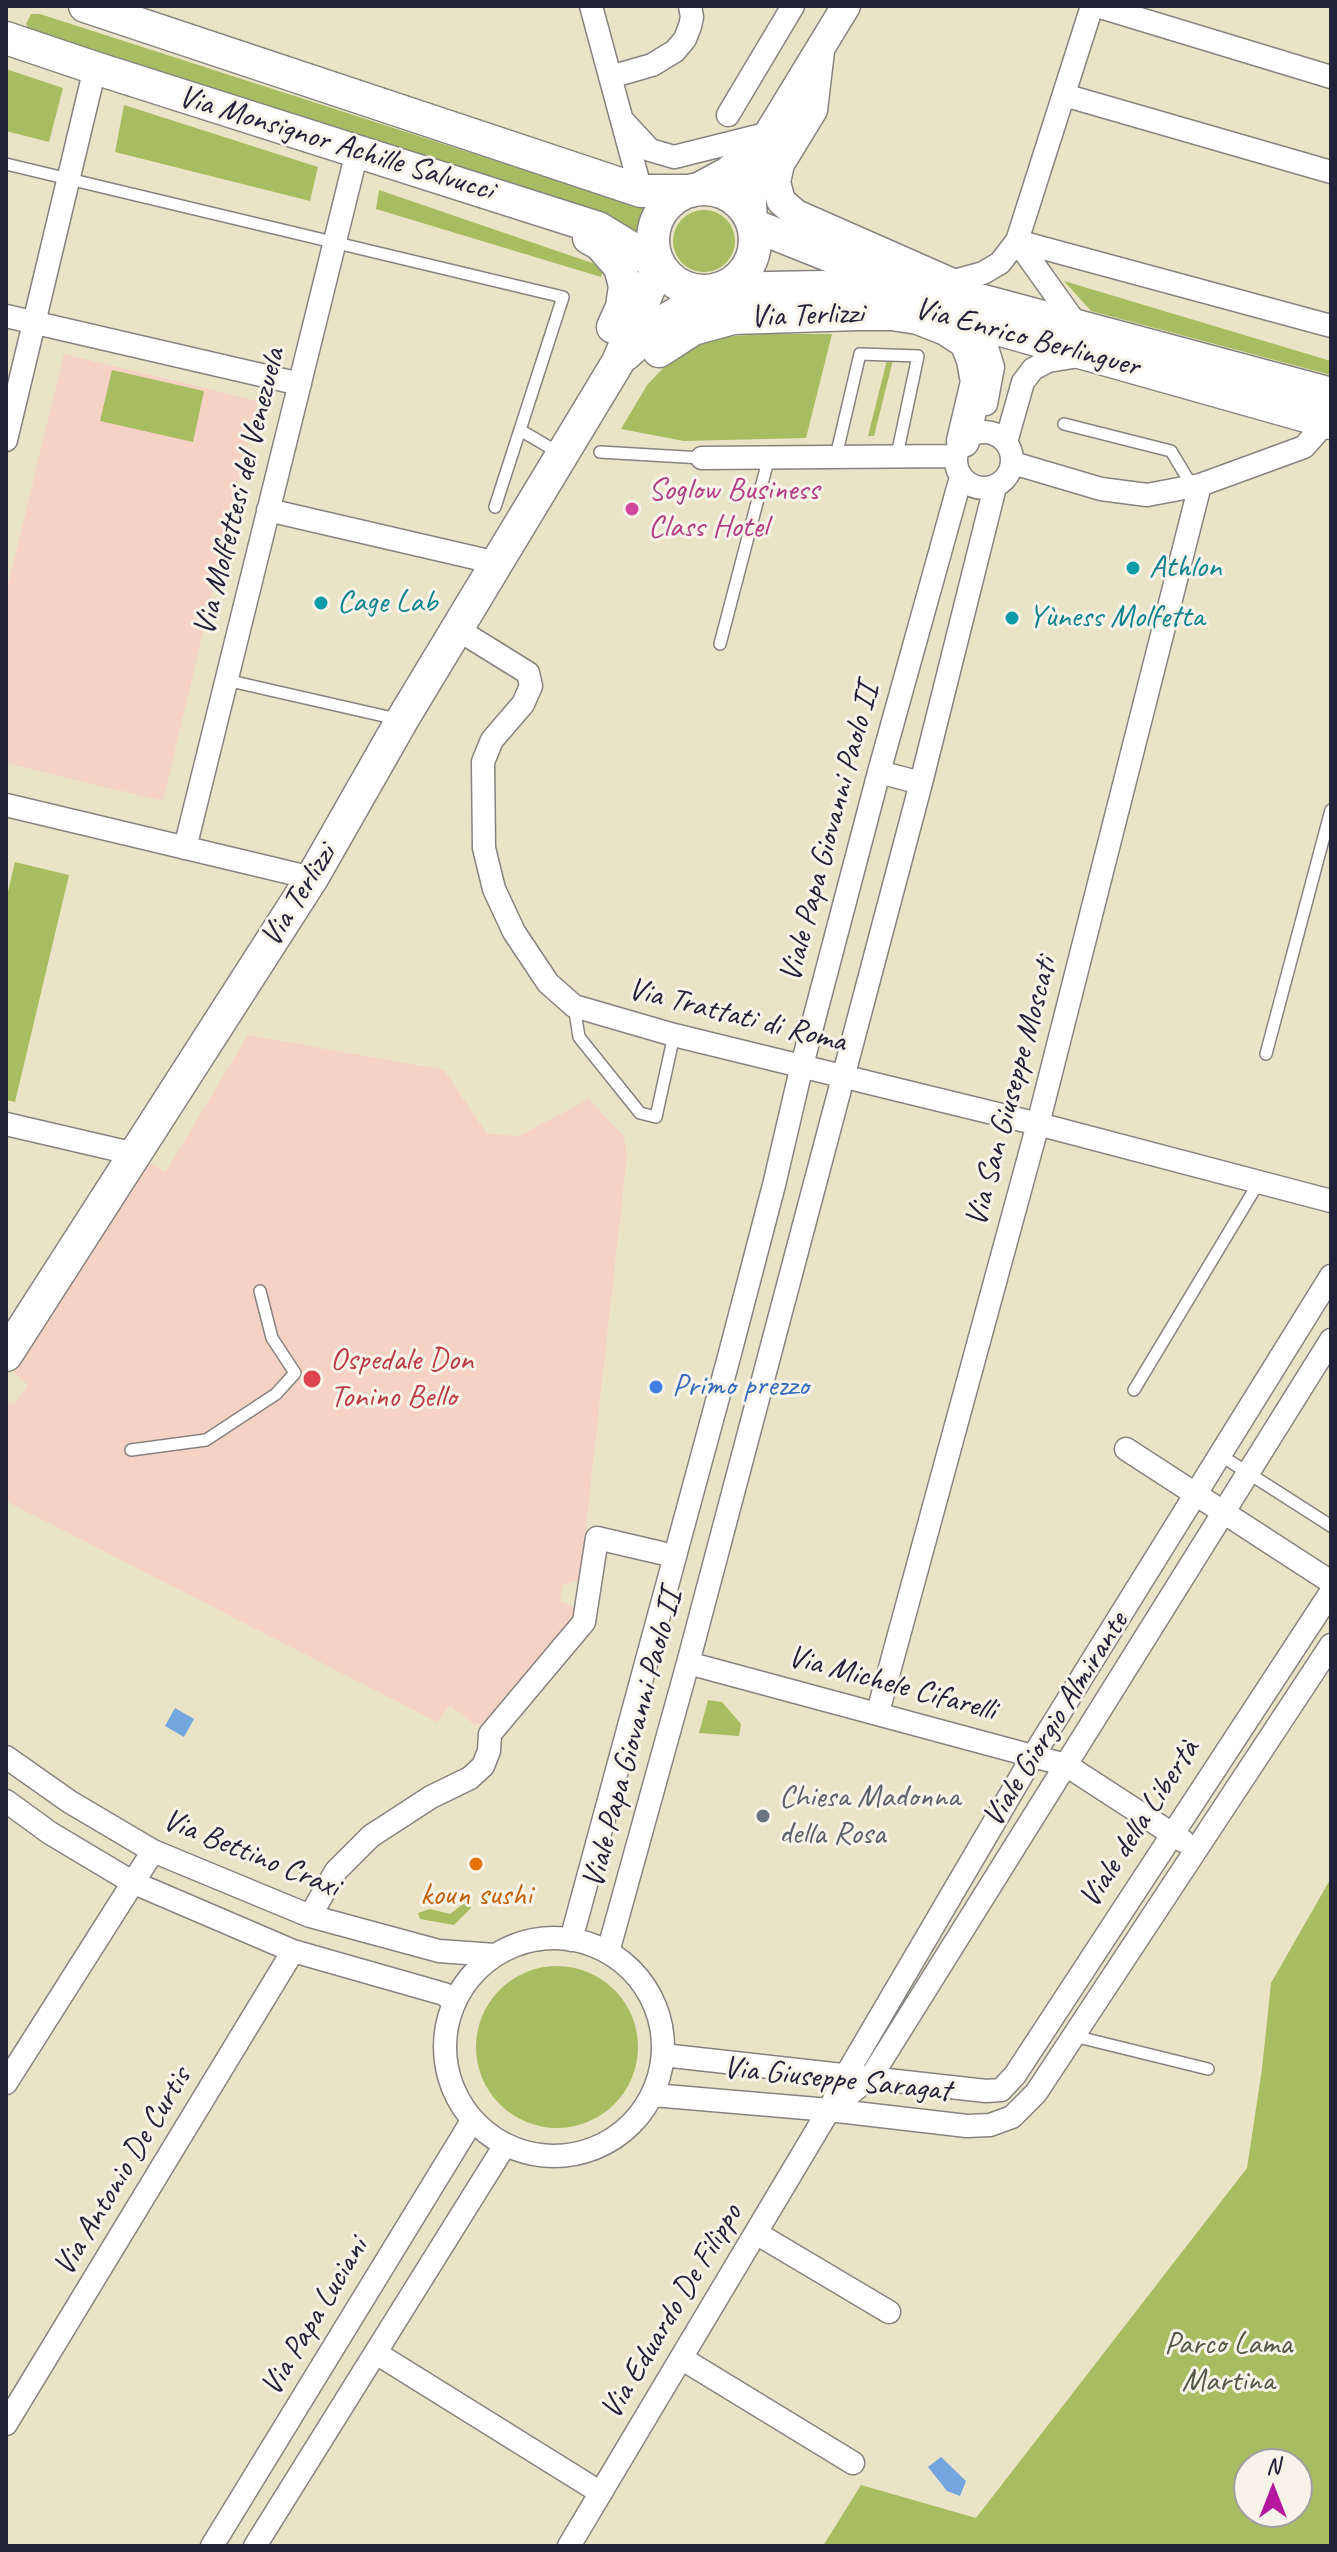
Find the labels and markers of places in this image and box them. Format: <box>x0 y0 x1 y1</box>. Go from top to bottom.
place label: Soglow Business Class Hotel <box>648 472 819 547</box>
marker: Soglow Business Class Hotel <box>623 500 641 518</box>
place label: Athlon <box>1149 549 1221 587</box>
marker: Athlon <box>1124 559 1142 577</box>
place label: Cage Lab <box>337 584 437 622</box>
marker: Cage Lab <box>312 594 330 612</box>
place label: Yùness Molfetta <box>1028 599 1204 637</box>
marker: Yùness Molfetta <box>1003 609 1021 627</box>
place label: Ospedale Don Tonino Bello <box>330 1342 473 1417</box>
marker: Ospedale Don Tonino Bello <box>301 1368 323 1390</box>
place label: Primo prezzo <box>672 1368 809 1406</box>
marker: Primo prezzo <box>647 1378 665 1396</box>
place label: Chiesa Madonna della Rosa <box>779 1779 960 1854</box>
marker: Chiesa Madonna della Rosa <box>754 1807 772 1825</box>
marker: koun sushi <box>467 1855 485 1873</box>
place label: koun sushi <box>420 1877 532 1915</box>

